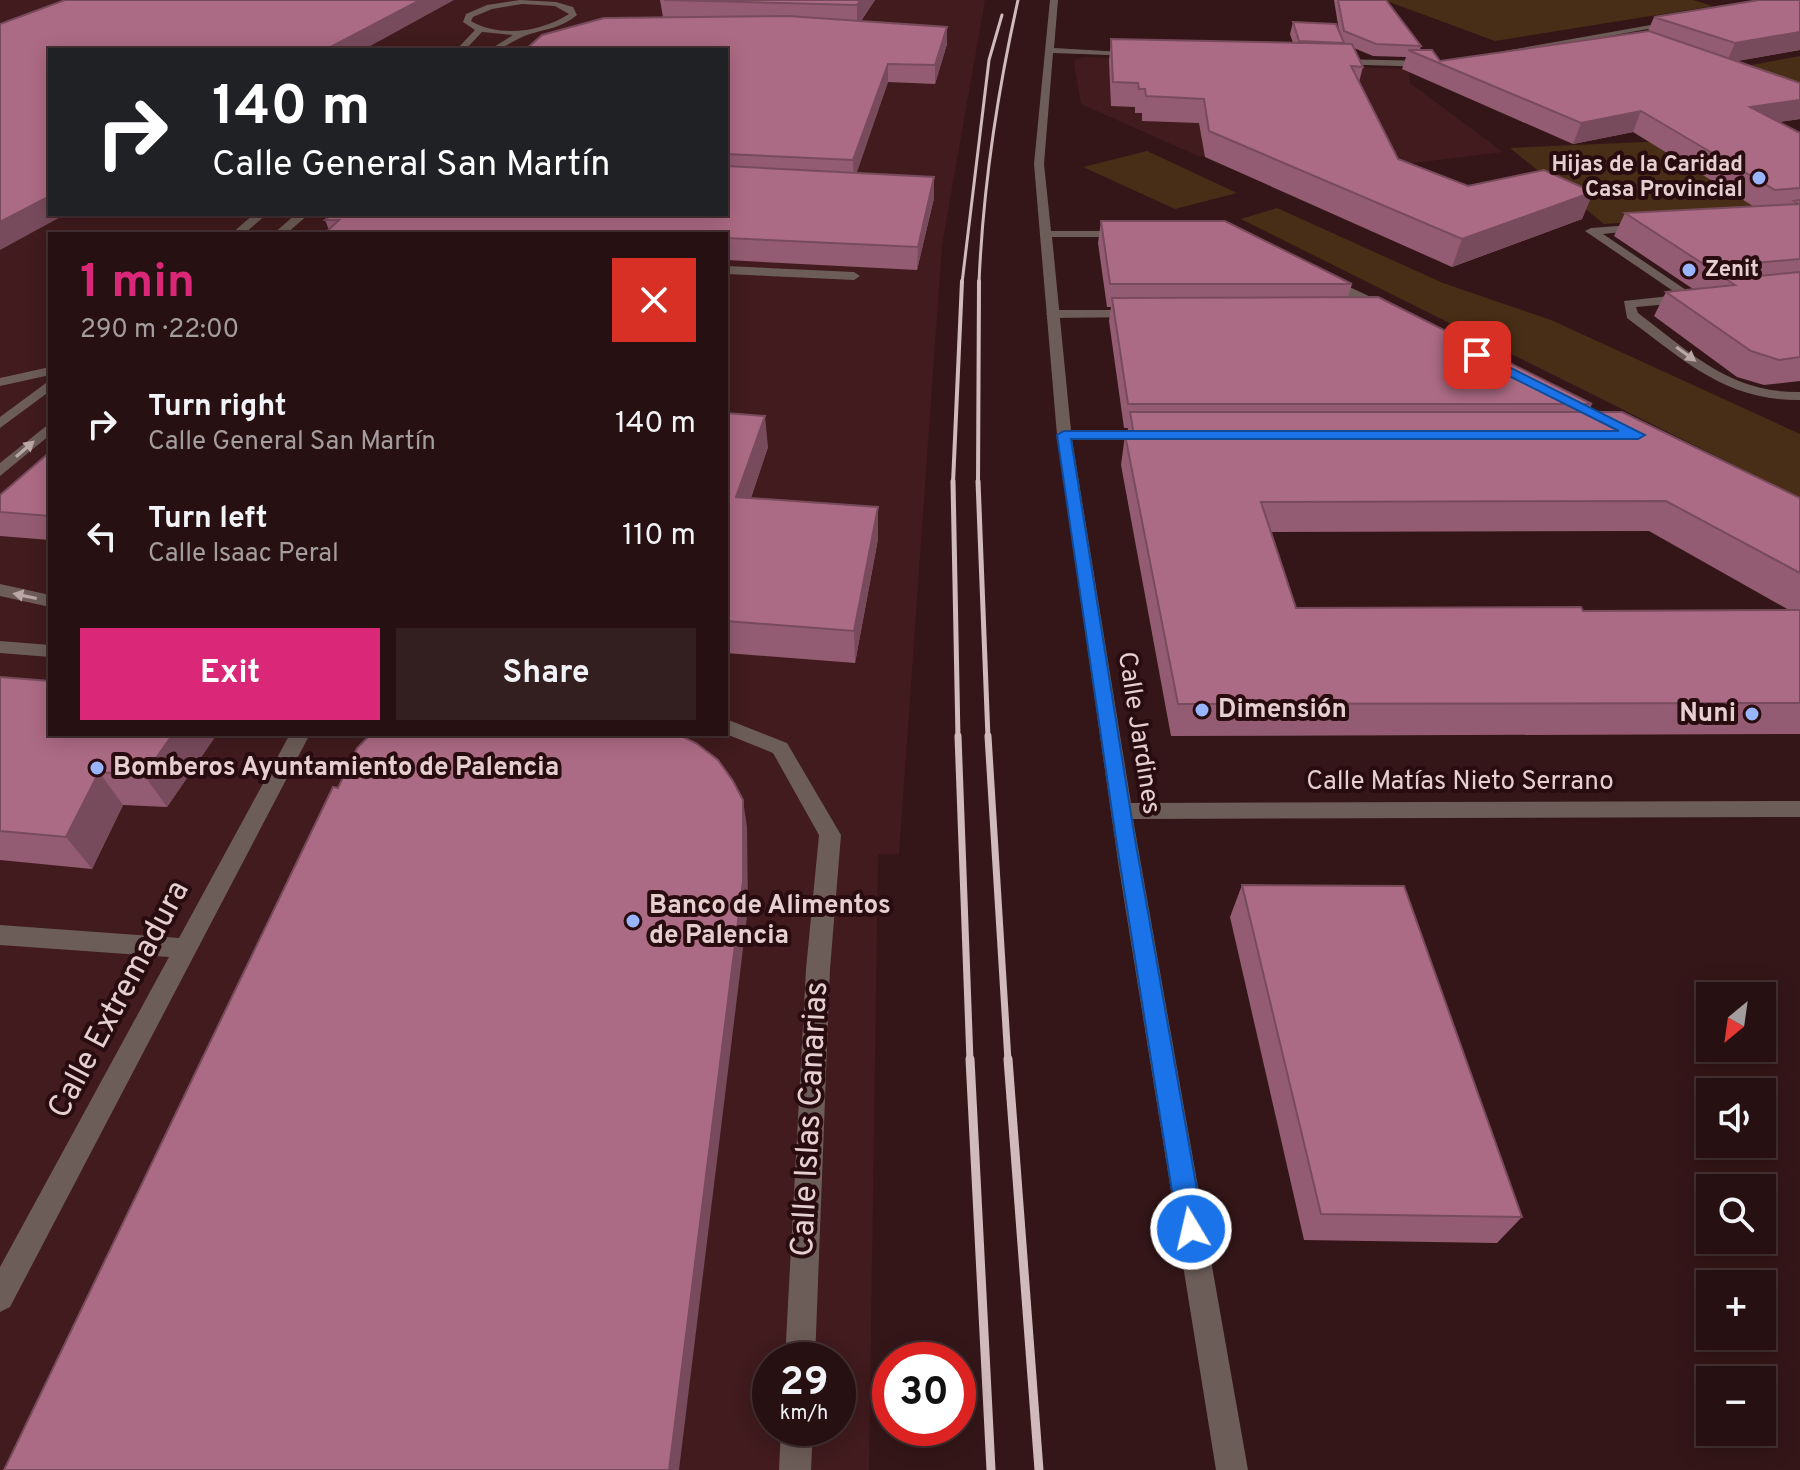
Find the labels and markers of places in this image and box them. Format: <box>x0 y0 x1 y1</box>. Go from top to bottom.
place label: Hijas de la Caridad Casa Provincial <box>1551 152 1743 204</box>
marker: Hijas de la Caridad Casa Provincial <box>1750 169 1768 187</box>
place label: Zenit <box>1705 257 1759 284</box>
marker: Zenit <box>1680 261 1698 279</box>
pin <box>1443 321 1511 389</box>
place label: Dimensión <box>1218 694 1347 727</box>
place label: Nuni <box>1679 698 1736 731</box>
marker: Dimensión <box>1193 701 1211 719</box>
marker: Nuni <box>1743 705 1761 723</box>
place label: Bomberos Ayuntamiento de Palencia <box>113 752 559 785</box>
marker: Bomberos Ayuntamiento de Palencia <box>88 759 106 777</box>
place label: Banco de Alimentos de Palencia <box>649 890 891 953</box>
marker: Banco de Alimentos de Palencia <box>624 912 642 930</box>

